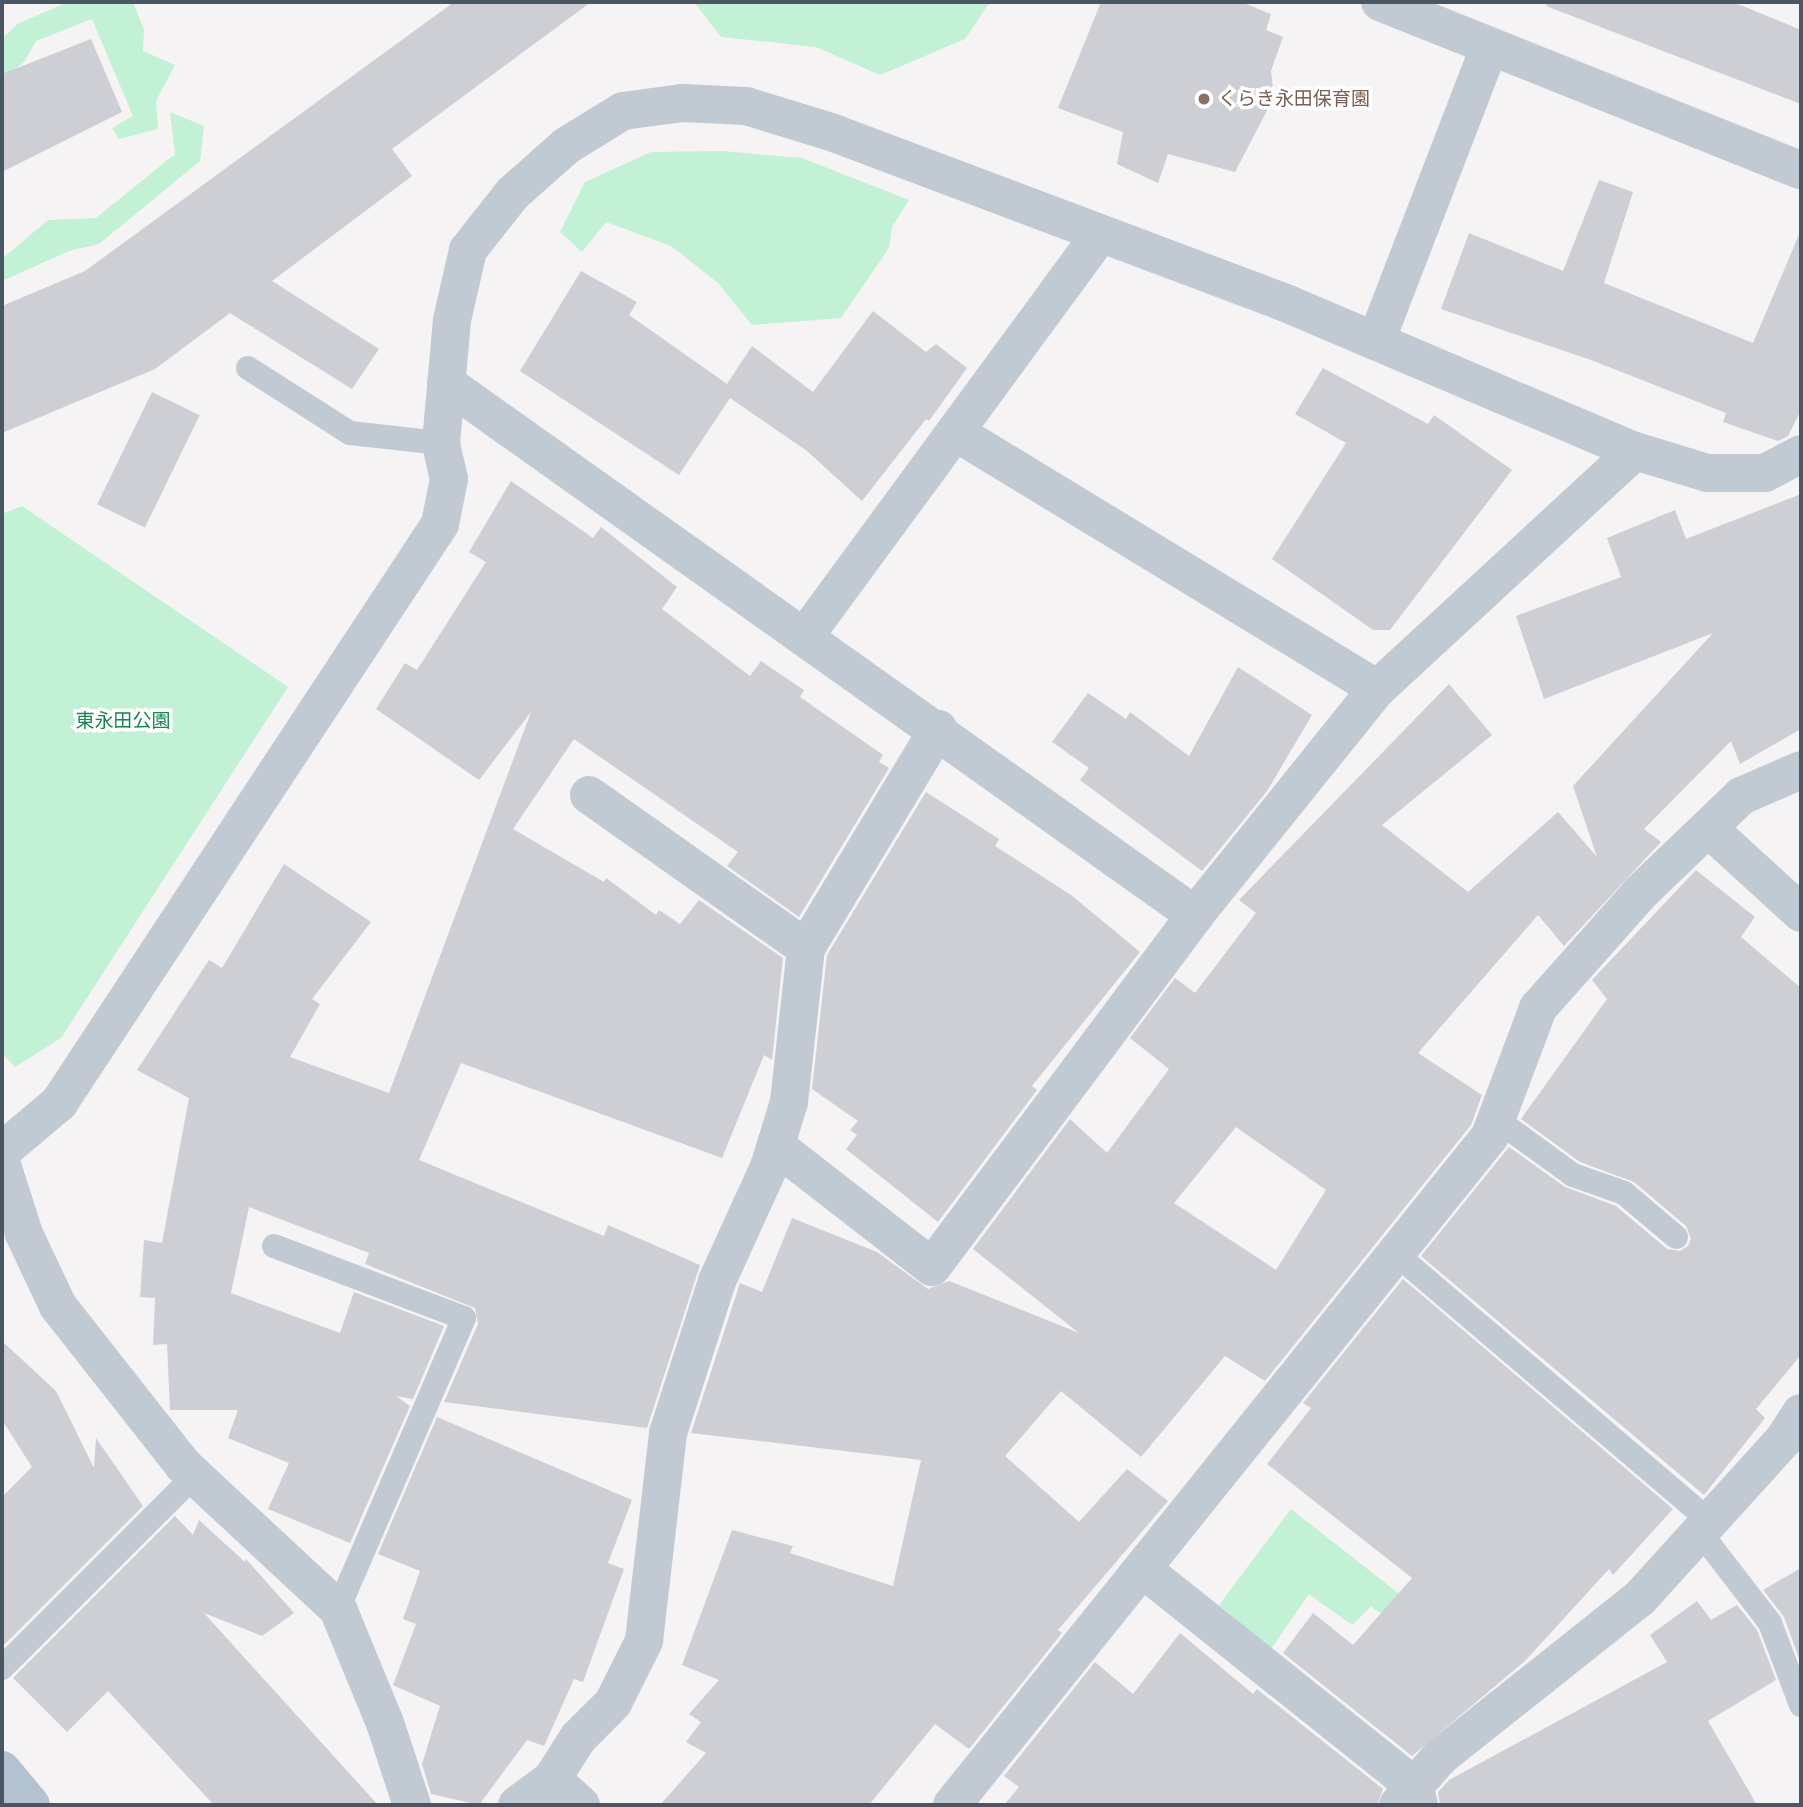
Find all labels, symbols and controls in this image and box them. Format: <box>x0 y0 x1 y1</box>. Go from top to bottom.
place label: くらき永田保育園 <box>1218 88 1370 110</box>
marker: くらき永田保育園 <box>1196 91 1212 107</box>
park label: 東永田公園 <box>76 710 170 732</box>

